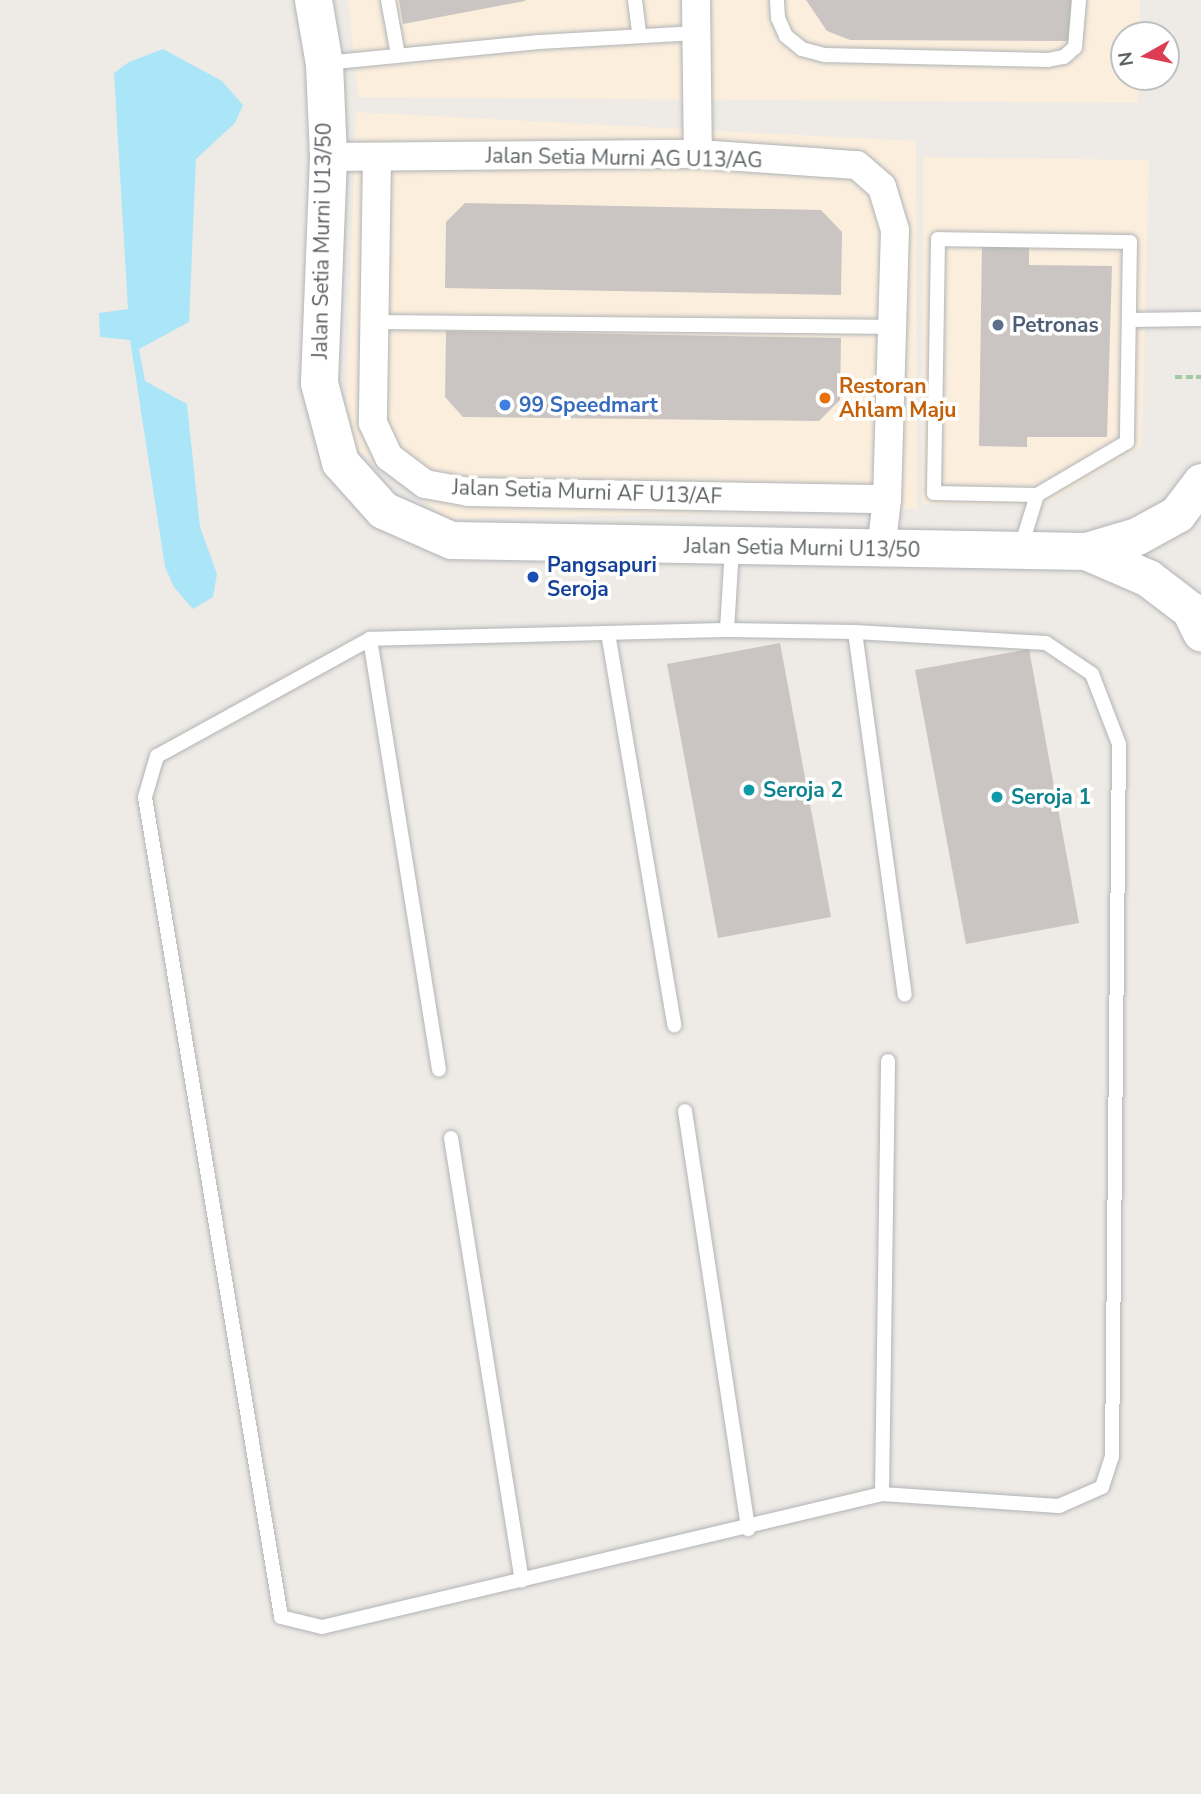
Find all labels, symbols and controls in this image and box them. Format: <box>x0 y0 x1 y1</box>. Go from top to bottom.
north arrow <box>1110 21 1180 91</box>
text: N <box>1112 50 1140 68</box>
street label: Jalan Setia Murni U13/50 <box>307 123 337 359</box>
street label: Jalan Setia Murni AG U13/AG <box>485 143 763 173</box>
place label: Petronas <box>1012 312 1099 338</box>
marker: Petronas <box>990 317 1006 333</box>
place label: Restoran Ahlam Maju <box>839 373 956 423</box>
marker: Restoran Ahlam Maju <box>817 390 833 406</box>
place label: 99 Speedmart <box>519 392 658 418</box>
marker: 99 Speedmart <box>497 397 513 413</box>
street label: Jalan Setia Murni AF U13/AF <box>452 475 722 509</box>
street label: Jalan Setia Murni U13/50 <box>684 533 920 563</box>
place label: Pangsapuri Seroja <box>547 552 657 602</box>
marker: Pangsapuri Seroja <box>525 569 541 585</box>
place label: Seroja 2 <box>763 777 843 803</box>
marker: Seroja 2 <box>741 782 757 798</box>
place label: Seroja 1 <box>1011 784 1091 810</box>
marker: Seroja 1 <box>989 789 1005 805</box>

